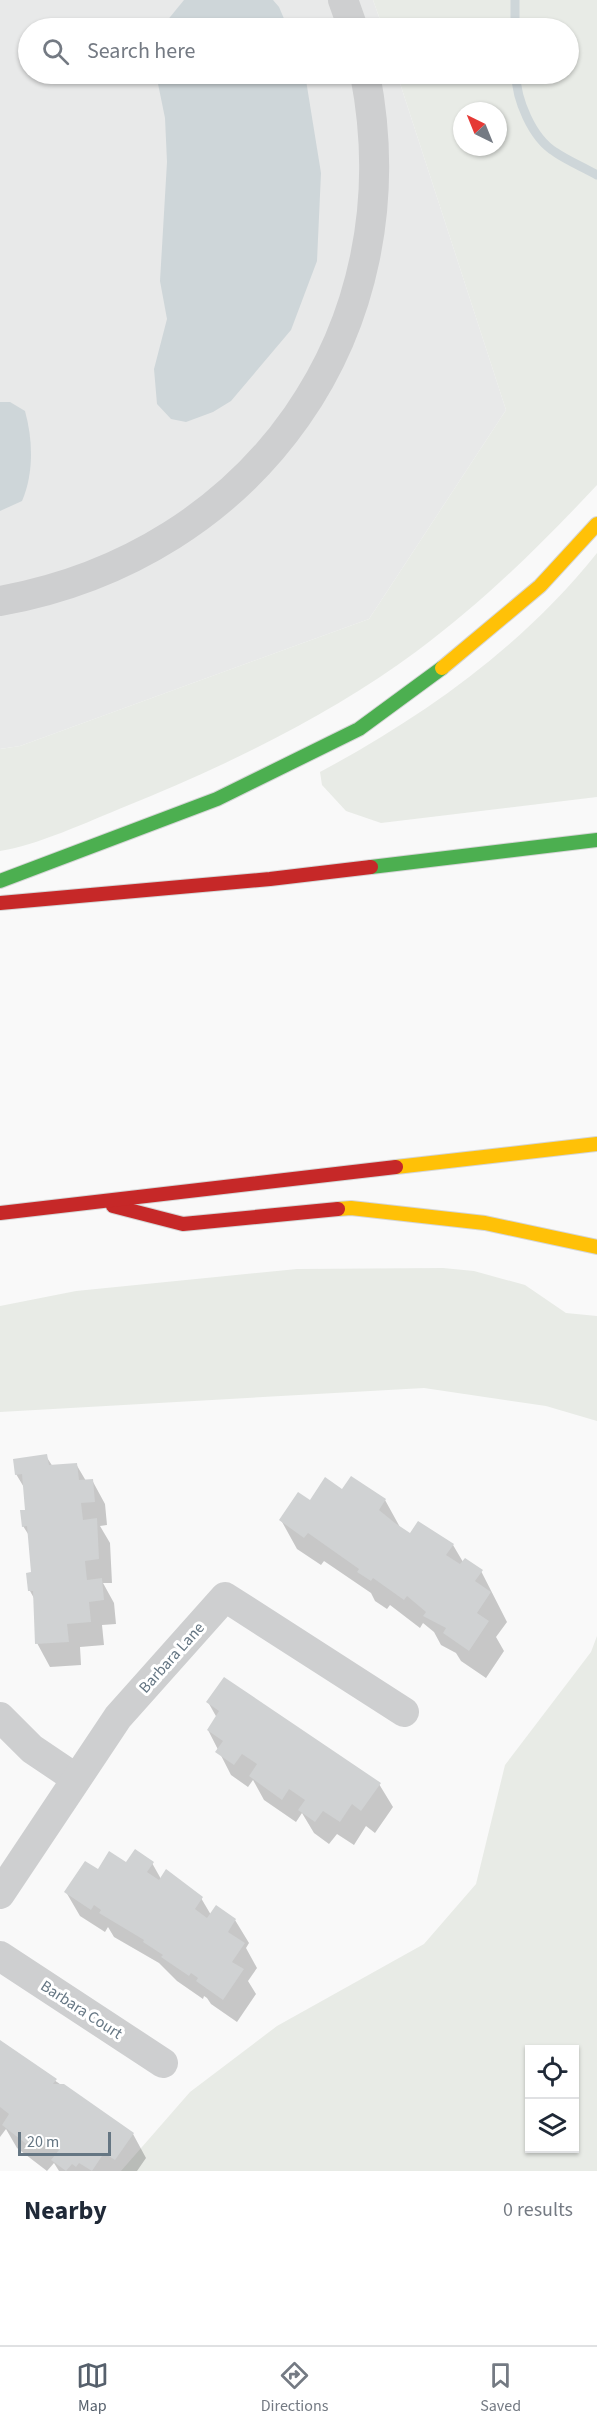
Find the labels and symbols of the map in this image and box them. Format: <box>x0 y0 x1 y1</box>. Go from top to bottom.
north arrow <box>453 102 507 156</box>
street label: Barbara Lane <box>134 1617 210 1698</box>
street label: Barbara Court <box>36 1975 127 2045</box>
scale bar <box>18 2129 111 2156</box>

